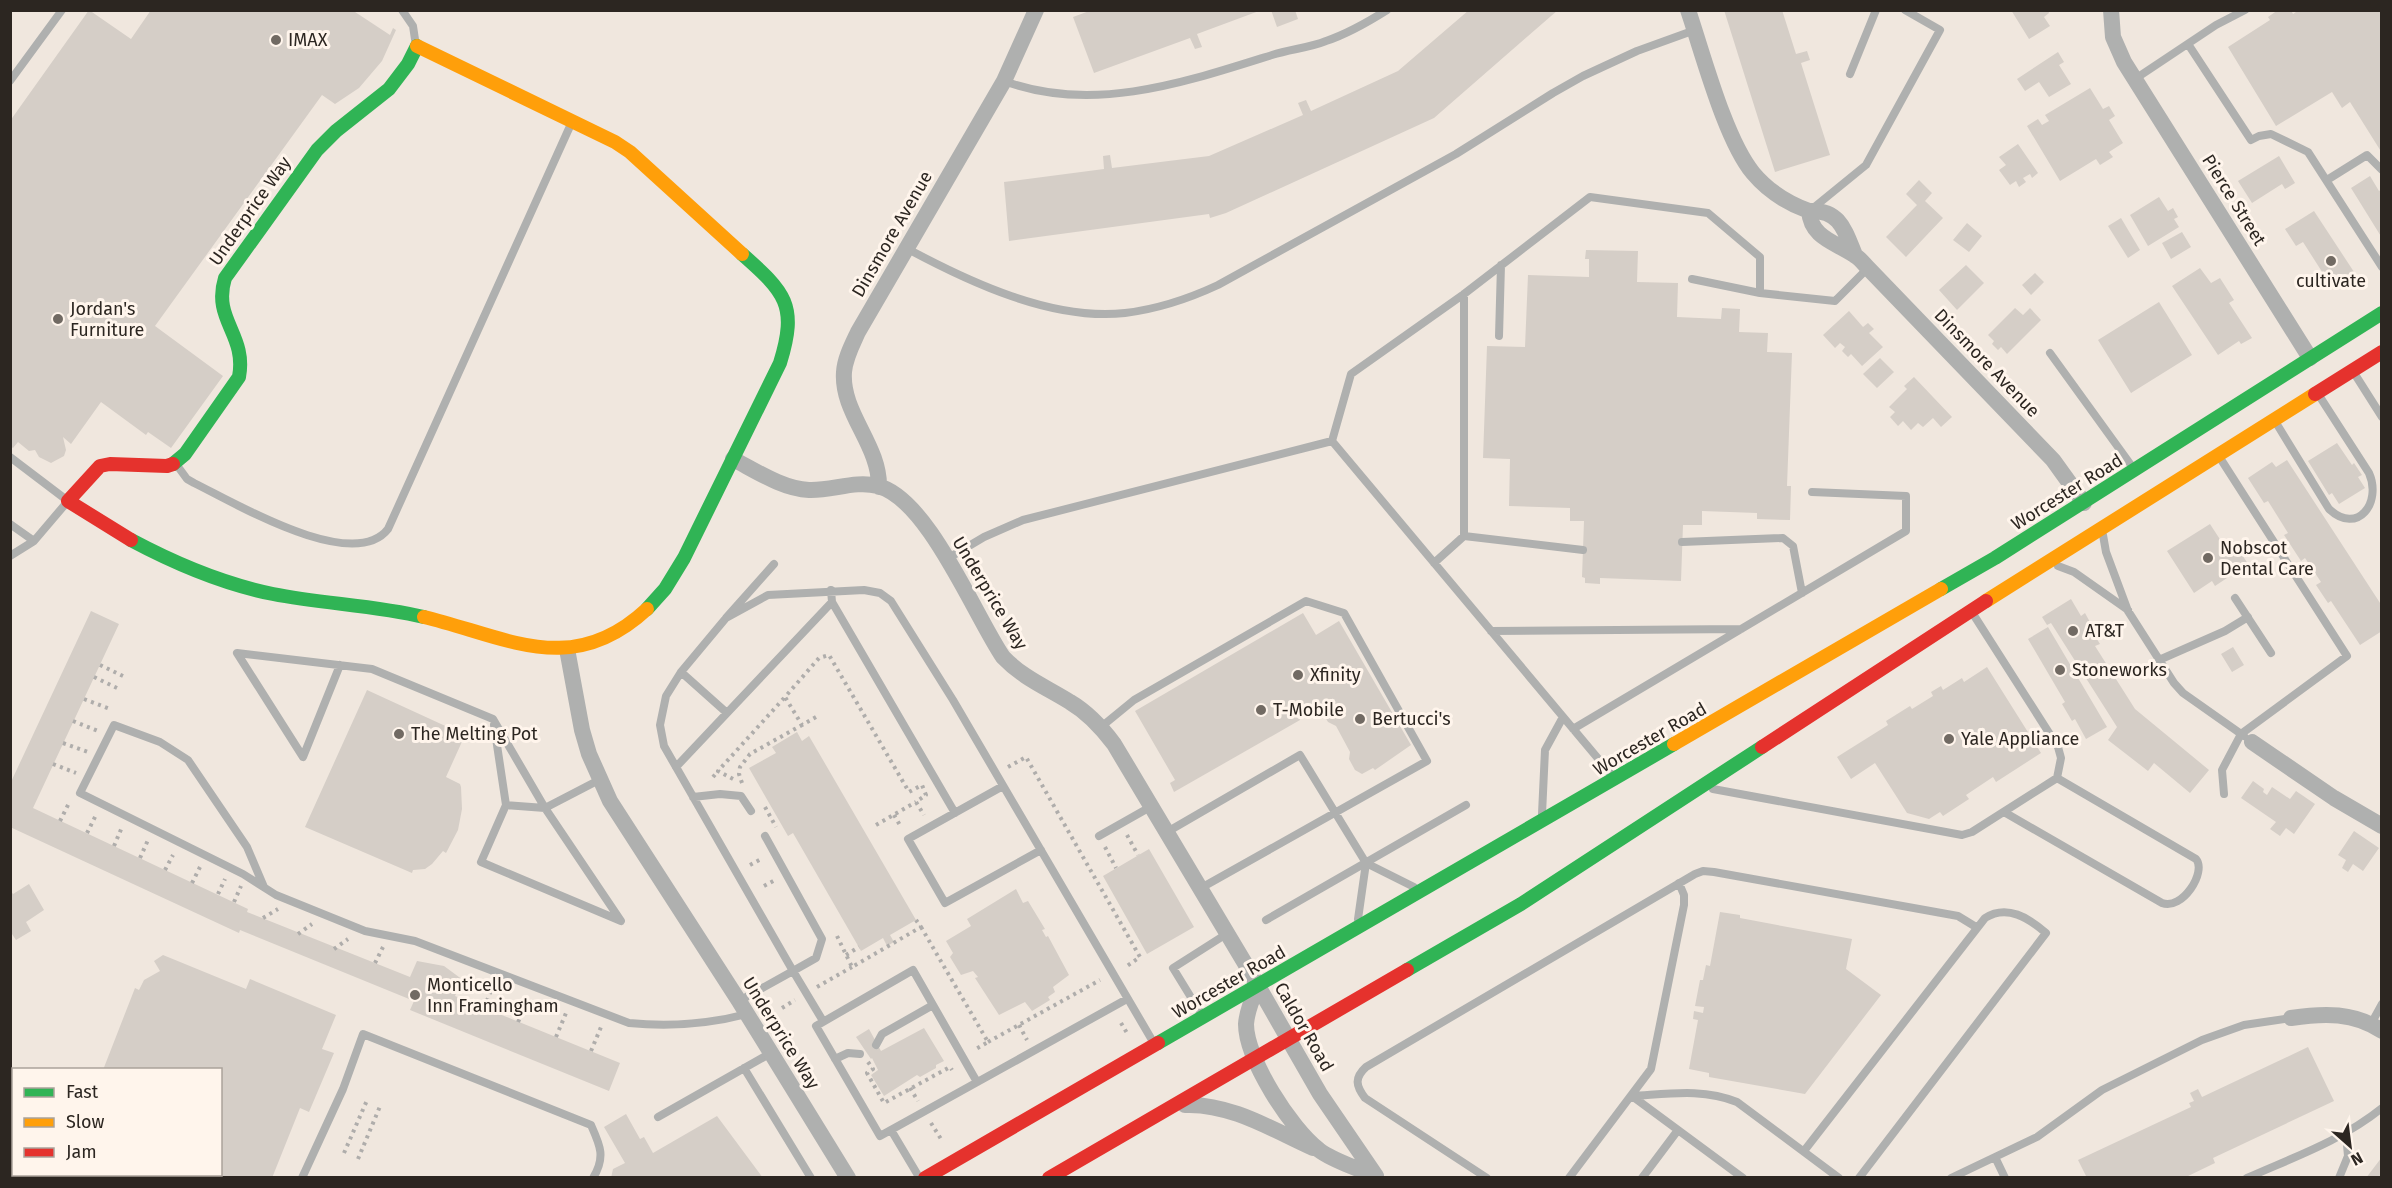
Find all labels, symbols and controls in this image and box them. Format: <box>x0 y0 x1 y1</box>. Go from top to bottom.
place label: IMAX <box>288 29 328 51</box>
marker: IMAX <box>269 33 283 47</box>
street label: Pierce Street <box>2197 150 2271 250</box>
street label: Underprice Way <box>204 152 296 270</box>
street label: Dinsmore Avenue <box>847 167 937 301</box>
marker: cultivate <box>2324 254 2338 268</box>
place label: cultivate <box>2296 270 2366 292</box>
place label: Jordan's Furniture <box>70 298 144 341</box>
street label: Dinsmore Avenue <box>1930 304 2044 422</box>
marker: Jordan's Furniture <box>51 312 65 326</box>
street label: Worcester Road <box>2007 449 2127 535</box>
street label: Underprice Way <box>948 532 1033 654</box>
place label: Nobscot Dental Care <box>2220 537 2314 580</box>
marker: Nobscot Dental Care <box>2201 551 2215 565</box>
place label: AT&T <box>2085 620 2125 642</box>
marker: AT&T <box>2066 624 2080 638</box>
place label: Stoneworks <box>2072 659 2167 681</box>
marker: Stoneworks <box>2053 663 2067 677</box>
place label: Xfinity <box>1310 664 1361 686</box>
marker: Xfinity <box>1291 668 1305 682</box>
street label: Worcester Road <box>1589 698 1711 780</box>
place label: T-Mobile <box>1273 699 1344 721</box>
marker: T-Mobile <box>1254 703 1268 717</box>
place label: Bertucci's <box>1372 708 1451 730</box>
marker: Bertucci's <box>1353 712 1367 726</box>
place label: The Melting Pot <box>411 723 538 745</box>
marker: The Melting Pot <box>392 727 406 741</box>
place label: Yale Appliance <box>1961 728 2079 750</box>
marker: Yale Appliance <box>1942 732 1956 746</box>
street label: Worcester Road <box>1168 941 1290 1023</box>
street label: Underprice Way <box>738 973 824 1093</box>
place label: Monticello Inn Framingham <box>427 974 559 1017</box>
street label: Caldor Road <box>1270 979 1338 1075</box>
marker: Monticello Inn Framingham <box>408 988 422 1002</box>
legend <box>12 1068 222 1176</box>
text: Fast <box>66 1081 99 1103</box>
text: Slow <box>66 1111 105 1133</box>
north arrow <box>2320 1116 2380 1176</box>
text: Jam <box>66 1141 97 1163</box>
text: N <box>2348 1148 2366 1170</box>

